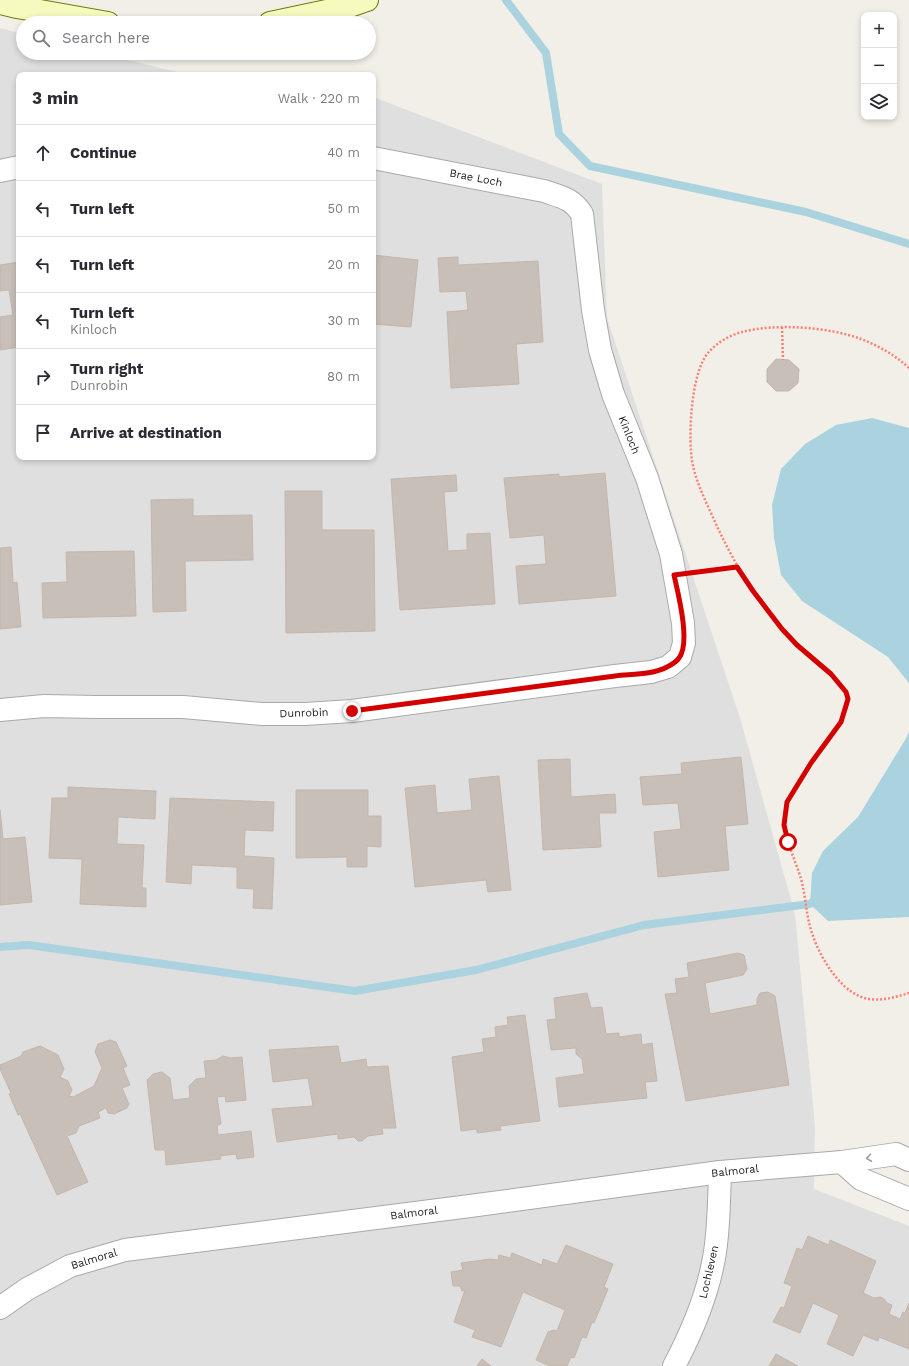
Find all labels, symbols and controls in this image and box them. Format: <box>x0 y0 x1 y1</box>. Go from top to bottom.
map controls <box>861 12 897 120</box>
button: + <box>861 12 897 48</box>
search box <box>16 16 376 60</box>
icon: search <box>30 27 52 49</box>
text: Search here <box>62 29 150 47</box>
button: − <box>861 48 897 84</box>
button: layers <box>861 84 897 120</box>
text: 3 min <box>32 88 78 108</box>
text: Walk · 220 m <box>278 91 360 106</box>
icon: ahead <box>32 142 54 164</box>
text: Continue <box>70 144 137 162</box>
text: 40 m <box>327 145 360 160</box>
street label: Brae Loch <box>448 166 504 190</box>
icon: left <box>32 198 54 220</box>
text: Turn left <box>70 200 134 218</box>
text: 50 m <box>328 201 360 216</box>
icon: left <box>32 254 54 276</box>
text: Turn left <box>70 256 134 274</box>
text: 20 m <box>328 257 360 272</box>
text: Turn left <box>70 304 134 322</box>
icon: left <box>32 310 54 332</box>
text: 30 m <box>328 313 360 328</box>
text: Kinloch <box>70 322 117 337</box>
text: Turn right <box>70 360 143 378</box>
icon: right <box>32 366 54 388</box>
text: 80 m <box>327 369 360 384</box>
text: Dunrobin <box>70 378 128 393</box>
street label: Kinloch <box>616 414 642 456</box>
icon: arrive <box>32 422 54 444</box>
text: Arrive at destination <box>70 424 222 442</box>
route end <box>343 702 361 720</box>
street label: Dunrobin <box>279 706 329 720</box>
route start <box>779 833 797 851</box>
one-way arrow <box>866 1153 872 1162</box>
street label: Balmoral <box>711 1162 760 1180</box>
street label: Balmoral <box>389 1204 439 1222</box>
street label: Lochleven <box>697 1244 721 1300</box>
street label: Balmoral <box>69 1246 119 1272</box>

